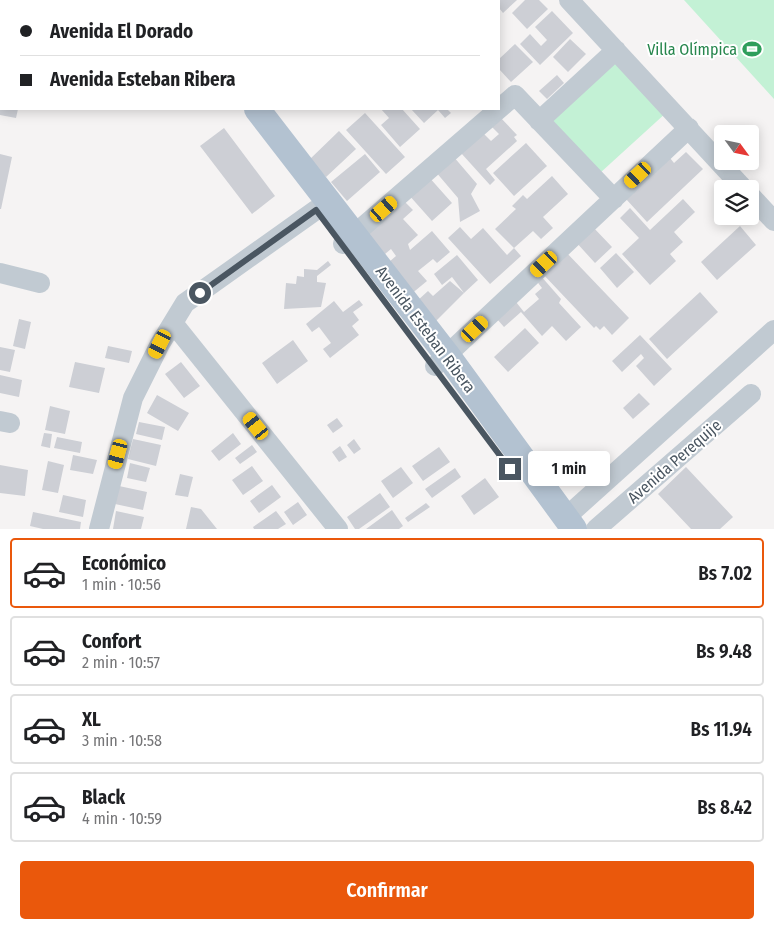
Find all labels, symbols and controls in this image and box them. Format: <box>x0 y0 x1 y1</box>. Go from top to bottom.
text: Avenida El Dorado <box>50 20 193 43</box>
sports icon: Villa Olímpica <box>741 38 763 60</box>
place label: Villa Olímpica <box>647 40 737 59</box>
text: Avenida Esteban Ribera <box>50 68 235 91</box>
north arrow <box>714 125 759 170</box>
map controls <box>714 125 759 225</box>
car <box>621 159 654 191</box>
button: layers <box>714 180 759 225</box>
car <box>367 193 400 225</box>
car <box>527 248 560 280</box>
street label: Avenida Esteban Ribera <box>372 262 480 397</box>
route start <box>189 282 211 304</box>
car <box>458 313 491 345</box>
car <box>146 327 173 361</box>
car <box>240 410 271 442</box>
street label: Avenida Perequije <box>624 416 725 507</box>
car <box>106 438 129 470</box>
callout: 1 min <box>528 452 610 486</box>
route end <box>499 458 521 480</box>
text: 1 min <box>552 459 586 478</box>
icon: car <box>22 551 67 596</box>
text: Económico <box>82 552 166 575</box>
text: Bs 7.02 <box>698 562 752 585</box>
text: 1 min · 10:56 <box>82 575 161 594</box>
icon: car <box>22 629 67 674</box>
text: Confort <box>82 630 142 653</box>
text: Bs 9.48 <box>696 640 752 663</box>
text: 2 min · 10:57 <box>82 653 160 672</box>
icon: car <box>22 707 67 752</box>
text: XL <box>82 708 101 731</box>
text: Bs 11.94 <box>691 718 752 741</box>
text: 3 min · 10:58 <box>82 731 162 750</box>
icon: car <box>22 785 67 830</box>
text: Black <box>82 786 125 809</box>
text: Bs 8.42 <box>697 796 752 819</box>
text: 4 min · 10:59 <box>82 809 162 828</box>
button: Confirmar <box>20 861 754 919</box>

